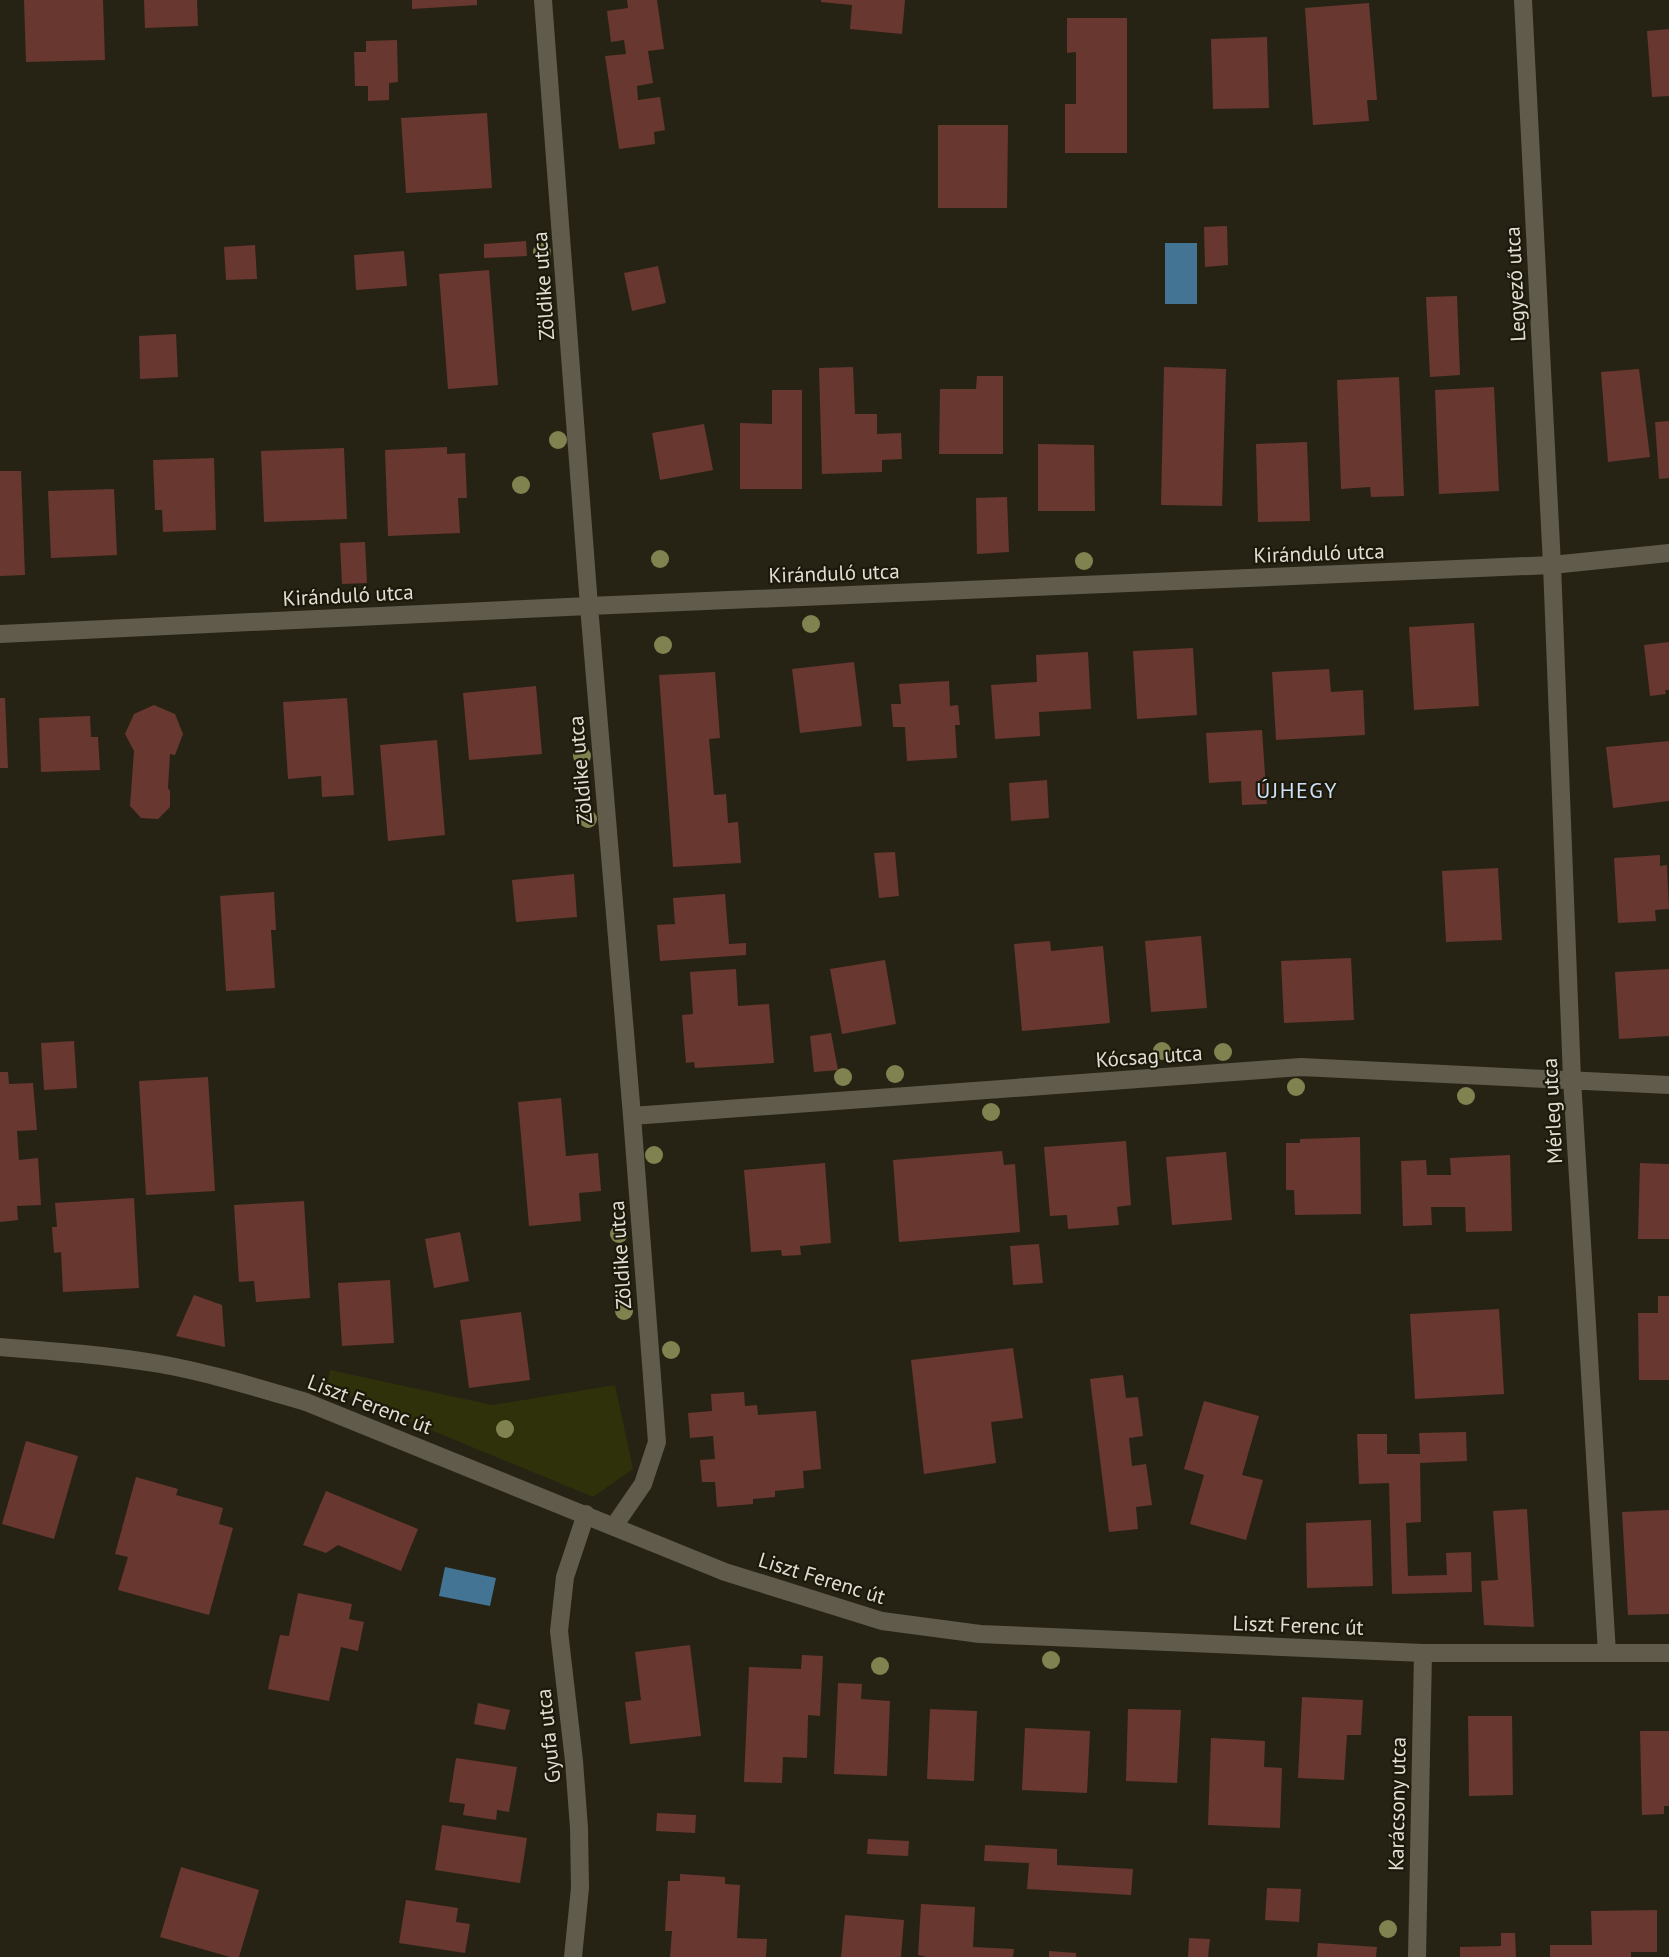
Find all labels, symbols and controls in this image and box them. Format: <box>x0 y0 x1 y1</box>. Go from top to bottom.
street label: Legyező utca <box>1499 226 1531 342</box>
street label: Zöldike utca <box>526 231 560 341</box>
street label: Kiránduló utca <box>1253 537 1385 569</box>
street label: Kiránduló utca <box>768 557 900 589</box>
street label: Kiránduló utca <box>282 578 414 612</box>
street label: Zöldike utca <box>562 715 598 825</box>
district label: ÚJHEGY <box>1256 776 1338 804</box>
street label: Kócsag utca <box>1095 1039 1203 1073</box>
street label: Mérleg utca <box>1536 1057 1568 1165</box>
street label: Zöldike utca <box>603 1200 637 1310</box>
street label: Liszt Ferenc út <box>304 1368 436 1440</box>
street label: Liszt Ferenc út <box>755 1546 889 1610</box>
street label: Liszt Ferenc út <box>1232 1609 1364 1641</box>
street label: Gyufa utca <box>530 1687 566 1785</box>
street label: Karácsony utca <box>1382 1737 1412 1871</box>

